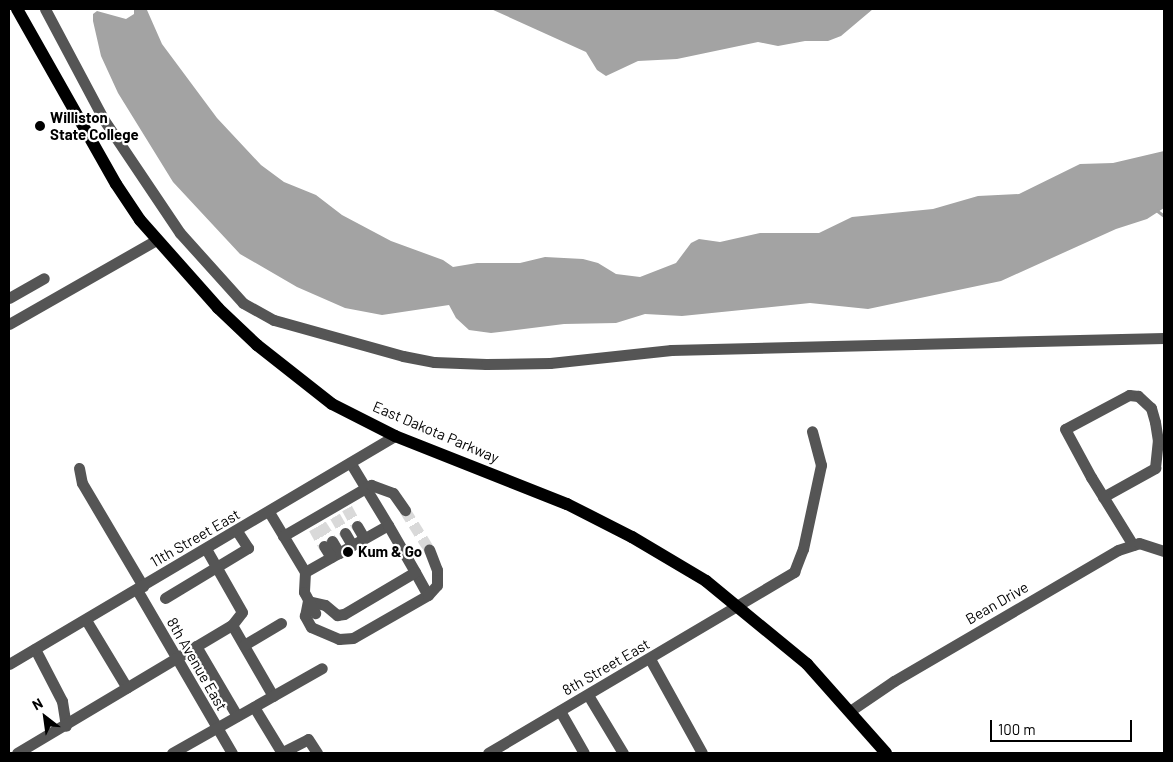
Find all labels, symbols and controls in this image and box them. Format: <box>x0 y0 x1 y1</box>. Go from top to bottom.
place label: Williston State College <box>50 108 139 143</box>
marker: Williston State College <box>34 120 46 132</box>
street label: East Dakota Parkway <box>370 397 502 467</box>
street label: 11th Street East <box>147 505 243 571</box>
place label: Kum & Go <box>358 543 422 561</box>
marker: Kum & Go <box>342 546 354 558</box>
street label: Bean Drive <box>962 578 1032 628</box>
street label: 8th Avenue East <box>163 614 231 714</box>
street label: 8th Street East <box>559 635 653 699</box>
north arrow <box>20 692 70 742</box>
text: N <box>29 694 46 713</box>
scale bar <box>993 710 1136 742</box>
text: 100 m <box>998 720 1036 738</box>

